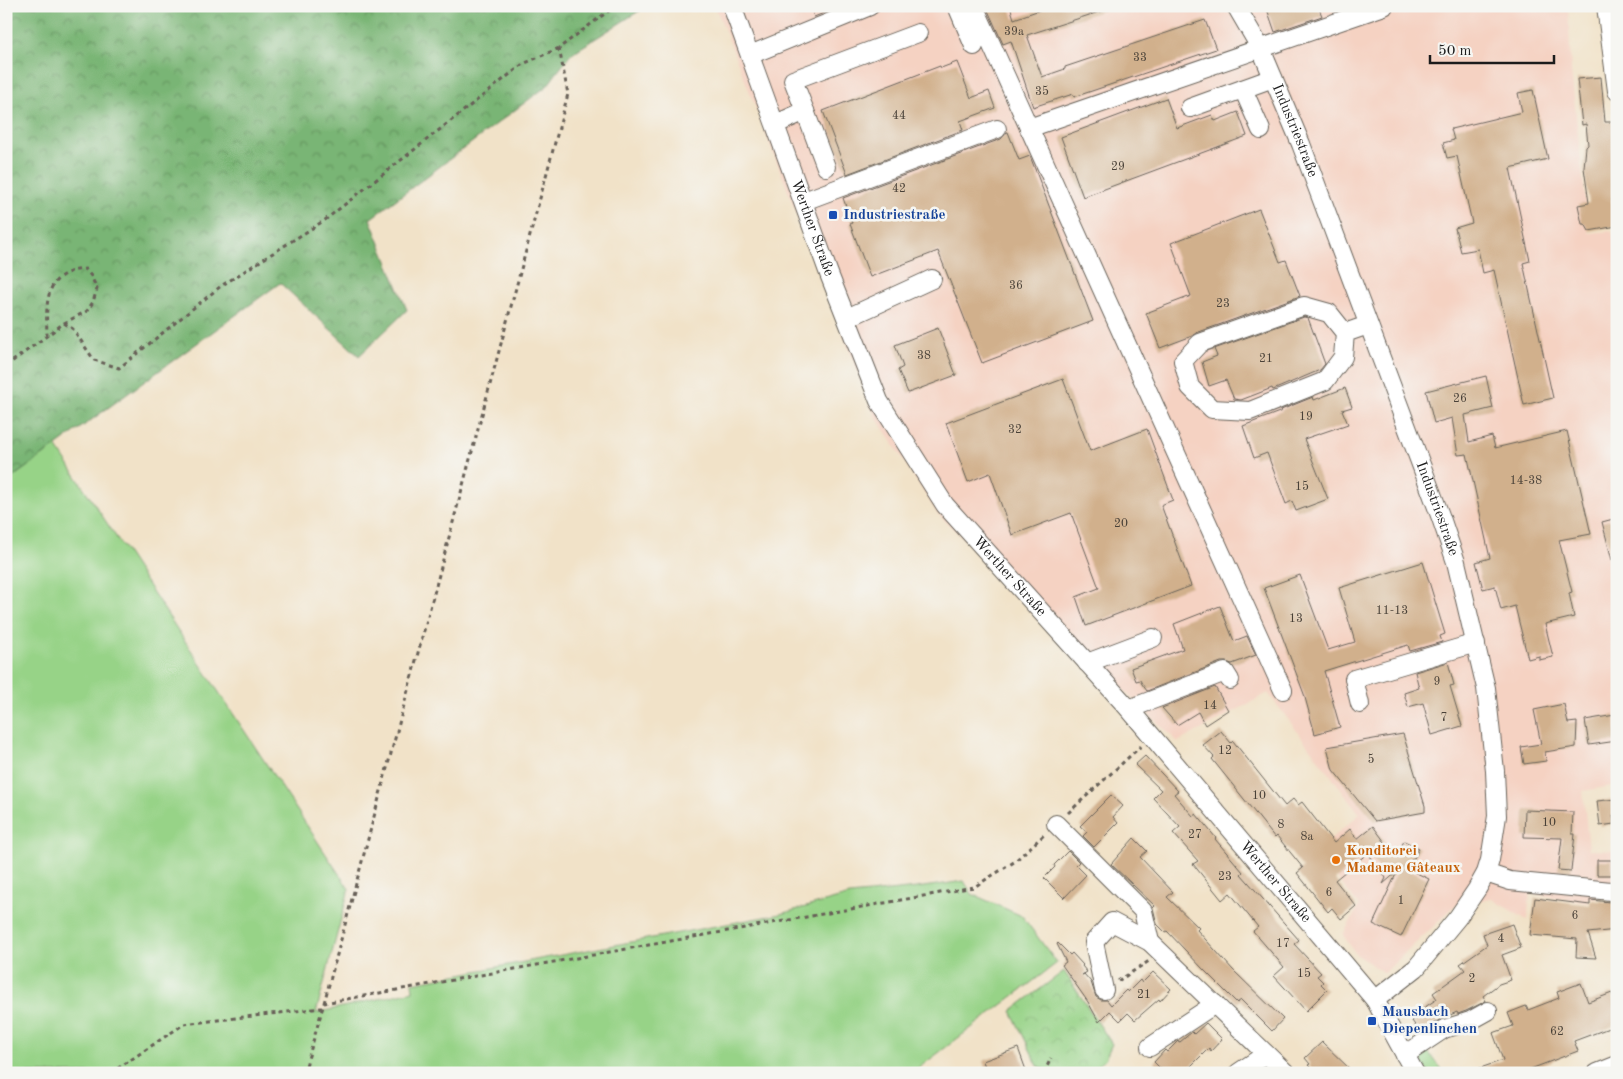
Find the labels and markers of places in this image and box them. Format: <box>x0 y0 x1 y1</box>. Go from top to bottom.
place label: Industriestraße <box>843 208 946 223</box>
marker: Industriestraße <box>827 209 839 221</box>
place label: Konditorei Madame Gâteaux <box>1346 844 1461 876</box>
marker: Konditorei Madame Gâteaux <box>1330 854 1342 866</box>
place label: Mausbach Diepenlinchen <box>1382 1005 1477 1037</box>
marker: Mausbach Diepenlinchen <box>1366 1015 1378 1027</box>

